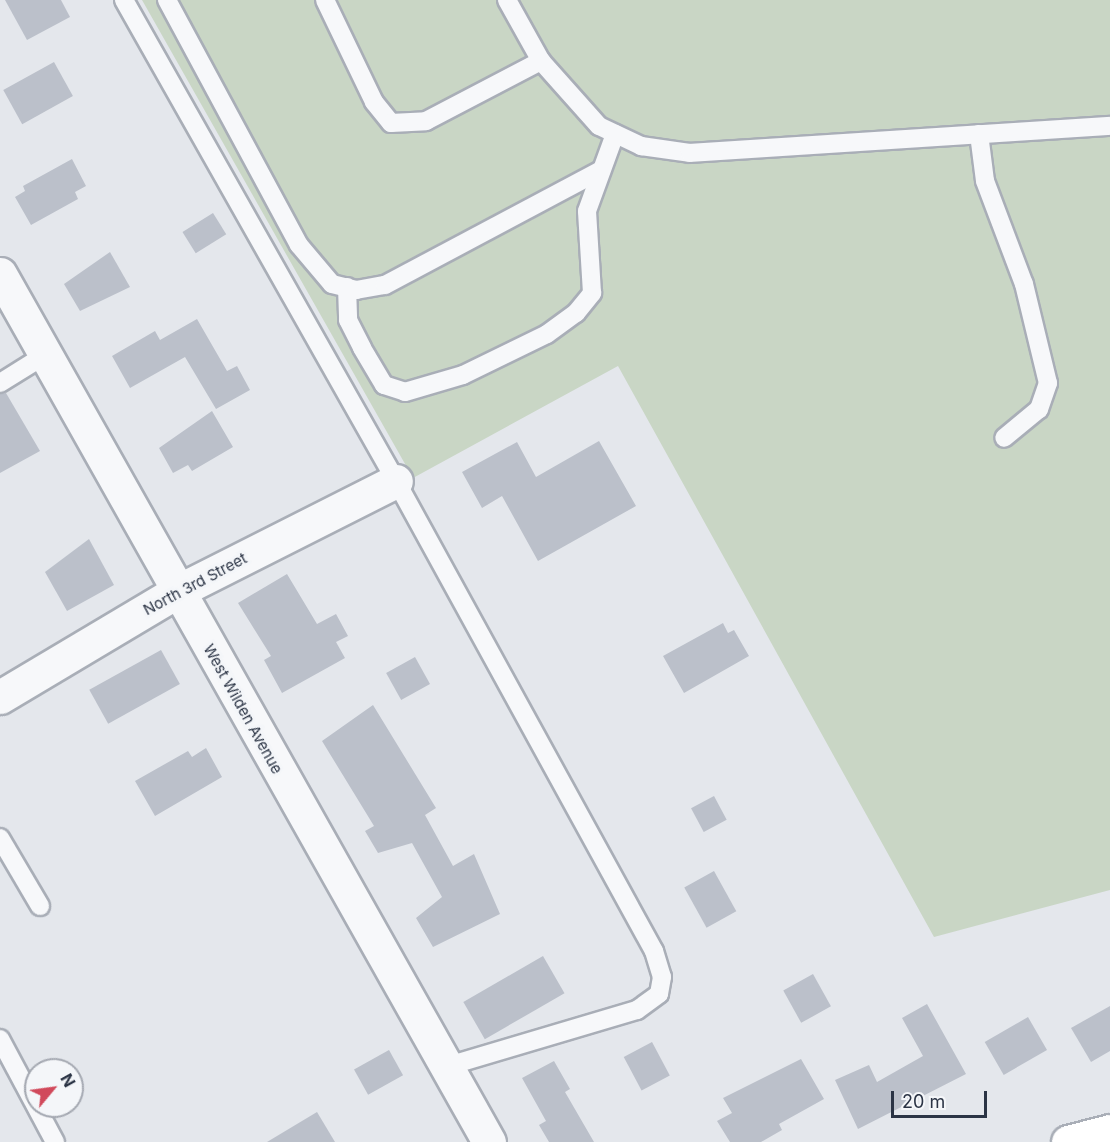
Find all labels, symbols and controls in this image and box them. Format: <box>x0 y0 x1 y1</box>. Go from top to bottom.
street label: North 3rd Street <box>140 549 250 619</box>
street label: West Wilden Avenue <box>200 641 286 777</box>
north arrow <box>24 1058 84 1118</box>
text: N <box>56 1070 80 1090</box>
scale bar <box>894 1079 990 1117</box>
text: 20 m <box>902 1091 945 1112</box>

